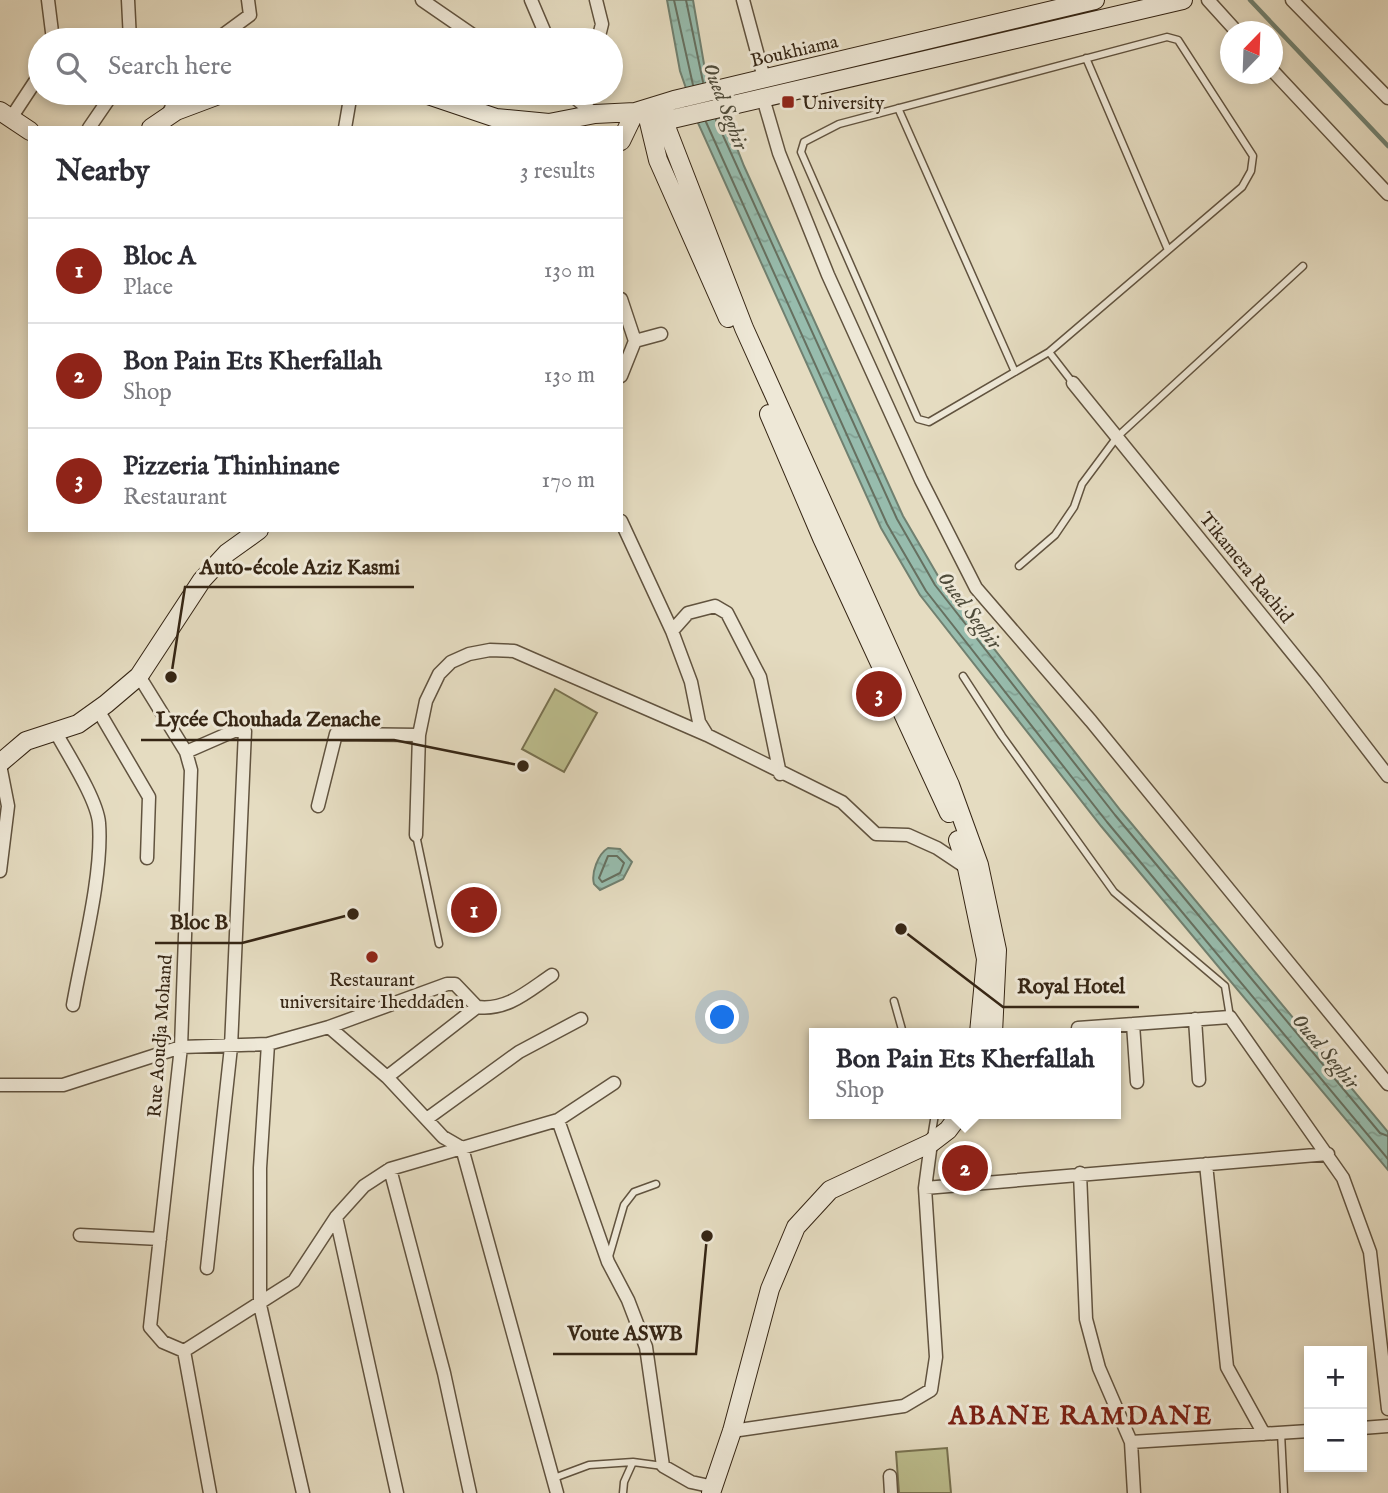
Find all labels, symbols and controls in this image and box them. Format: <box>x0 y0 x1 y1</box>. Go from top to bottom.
north arrow <box>1220 21 1283 84</box>
search box <box>28 28 623 105</box>
street label: Boukhiama <box>748 30 841 74</box>
icon: search <box>52 48 90 86</box>
text: Search here <box>108 50 232 83</box>
water label: Oued Seghir <box>696 59 754 155</box>
place label: University <box>802 92 885 116</box>
marker: University <box>780 94 796 110</box>
text: Nearby <box>56 153 149 191</box>
text: 3 results <box>520 157 595 186</box>
text: Bloc A <box>123 240 196 273</box>
text: 1 <box>75 256 83 285</box>
text: 130 m <box>544 256 595 285</box>
text: Place <box>123 273 173 302</box>
text: Bon Pain Ets Kherfallah <box>123 345 382 378</box>
text: 2 <box>74 361 84 390</box>
text: 130 m <box>544 361 595 390</box>
text: Shop <box>123 378 172 407</box>
text: Pizzeria Thinhinane <box>123 450 340 483</box>
text: 3 <box>75 466 83 495</box>
text: 170 m <box>542 466 595 495</box>
text: Restaurant <box>123 483 227 512</box>
street label: Tikamera Rachid <box>1193 508 1298 629</box>
callout: Auto-école Aziz Kasmi <box>185 545 414 587</box>
text: Auto-école Aziz Kasmi <box>199 555 401 582</box>
water label: Oued Seghir <box>931 566 1008 656</box>
pin: 3 <box>856 668 902 720</box>
callout: Lycée Chouhada Zenache <box>141 698 394 740</box>
text: Lycée Chouhada Zenache <box>155 707 381 734</box>
pin: 1 <box>451 884 497 936</box>
callout: Bloc B <box>155 901 242 943</box>
text: Bloc B <box>170 910 228 937</box>
marker: Restaurant universitaire Iheddaden <box>364 949 380 965</box>
street label: Rue Aoudja Mohand <box>143 953 179 1118</box>
callout: Royal Hotel <box>1003 965 1139 1007</box>
place label: Restaurant universitaire Iheddaden <box>280 969 464 1015</box>
text: Royal Hotel <box>1017 974 1126 1001</box>
your location <box>705 1000 739 1034</box>
water label: Oued Seghir <box>1285 1008 1365 1096</box>
popup <box>809 1028 1121 1119</box>
text: Bon Pain Ets Kherfallah <box>835 1043 1095 1076</box>
text: Shop <box>835 1076 884 1105</box>
pin: 2 <box>942 1142 988 1194</box>
callout: Voute ASWB <box>553 1312 696 1354</box>
text: Voute ASWB <box>566 1321 683 1348</box>
map controls <box>1304 1346 1367 1472</box>
button: + <box>1304 1346 1367 1409</box>
district label: ABANE RAMDANE <box>948 1400 1213 1433</box>
button: − <box>1304 1409 1367 1472</box>

